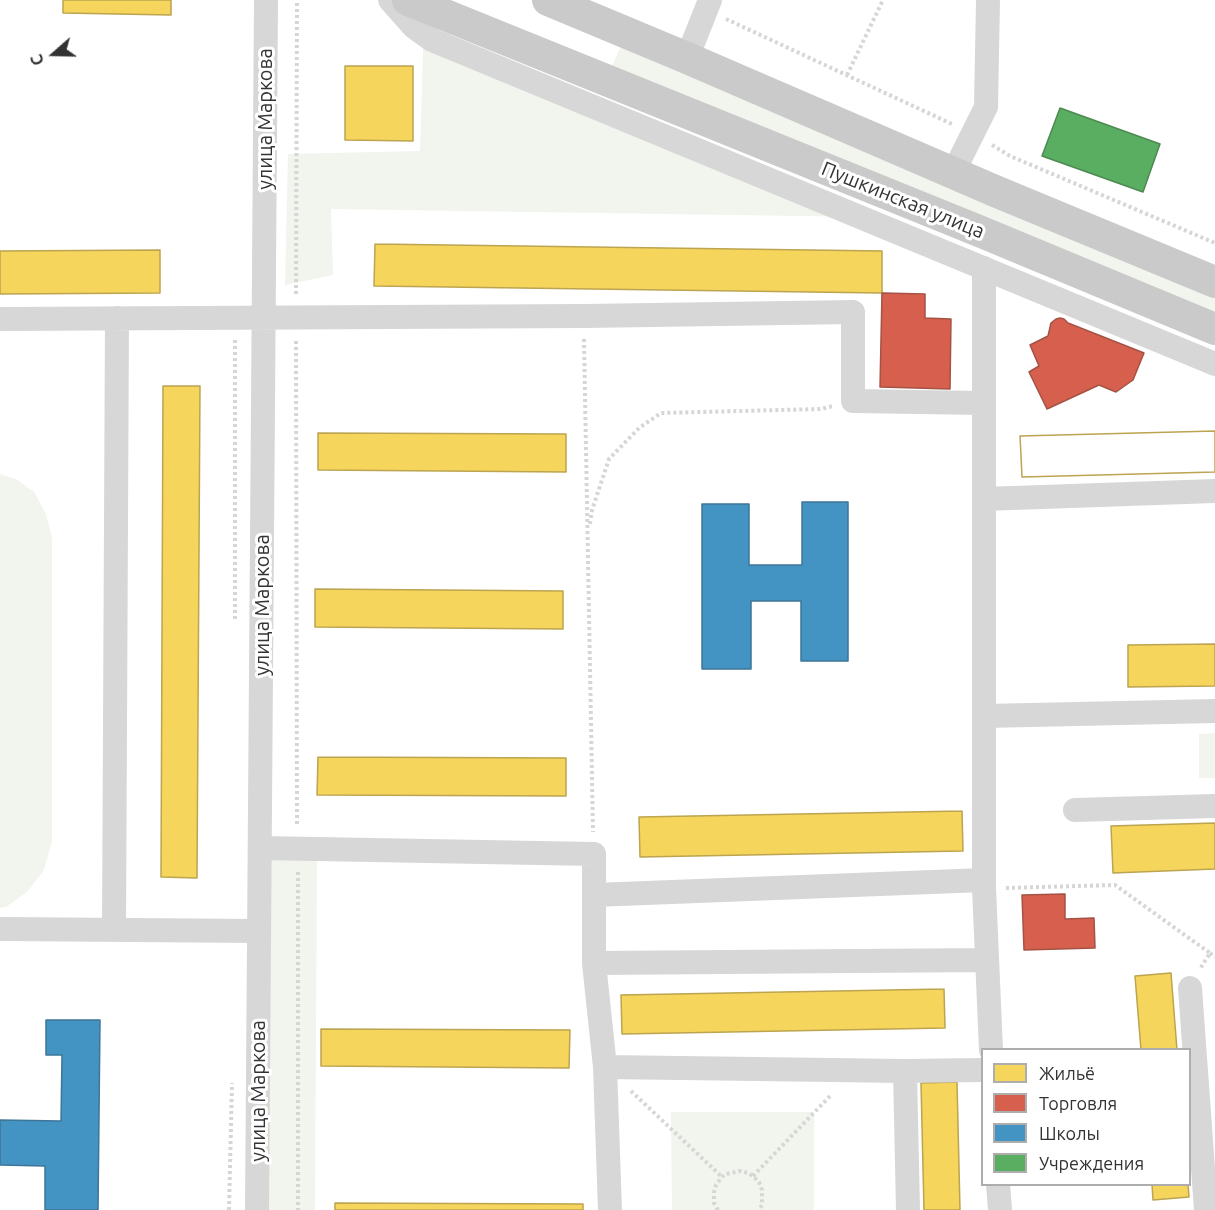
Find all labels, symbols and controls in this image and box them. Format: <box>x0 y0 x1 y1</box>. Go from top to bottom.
north arrow <box>24 24 84 84</box>
street label: улица Маркова <box>253 48 277 190</box>
text: С <box>27 52 47 68</box>
street label: Пушкинская улица <box>818 156 988 244</box>
street label: улица Маркова <box>250 534 274 676</box>
street label: улица Маркова <box>246 1020 270 1162</box>
legend <box>981 1048 1191 1186</box>
text: Жильё <box>1039 1063 1095 1083</box>
text: Торговля <box>1039 1093 1117 1113</box>
text: Школы <box>1039 1123 1100 1143</box>
text: Учреждения <box>1039 1153 1144 1173</box>

